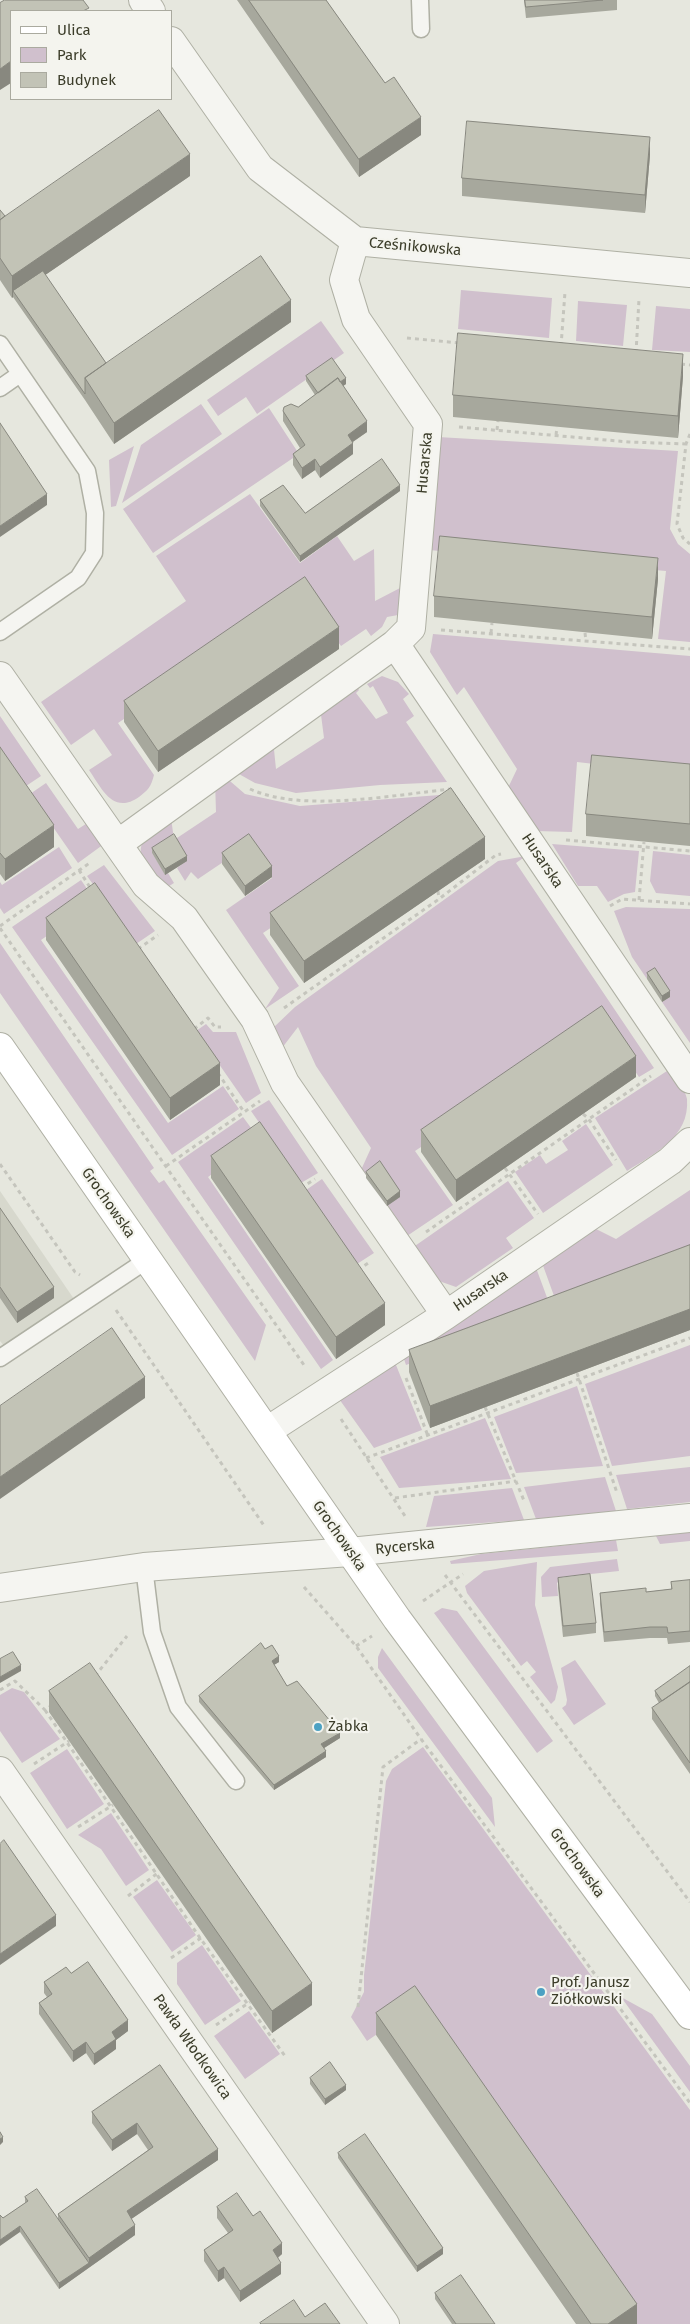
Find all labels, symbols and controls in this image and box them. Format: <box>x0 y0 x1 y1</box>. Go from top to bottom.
legend <box>10 10 172 100</box>
text: Ulica <box>57 21 91 39</box>
text: Park <box>57 46 87 64</box>
text: Budynek <box>57 71 116 89</box>
street label: Cześnikowska <box>368 234 462 260</box>
street label: Husarska <box>413 431 437 495</box>
street label: Husarska <box>517 830 567 892</box>
street label: Grochowska <box>77 1164 139 1242</box>
street label: Husarska <box>450 1266 512 1316</box>
street label: Grochowska <box>308 1497 370 1575</box>
street label: Rycerska <box>374 1535 436 1559</box>
place label: Żabka <box>328 1718 368 1736</box>
marker: Żabka <box>312 1721 324 1733</box>
street label: Grochowska <box>546 1825 608 1901</box>
place label: Prof. Janusz Ziółkowski <box>551 1974 629 2009</box>
marker: Prof. Janusz Ziółkowski <box>535 1986 547 1998</box>
street label: Pawła Włodkowica <box>149 1991 235 2103</box>

